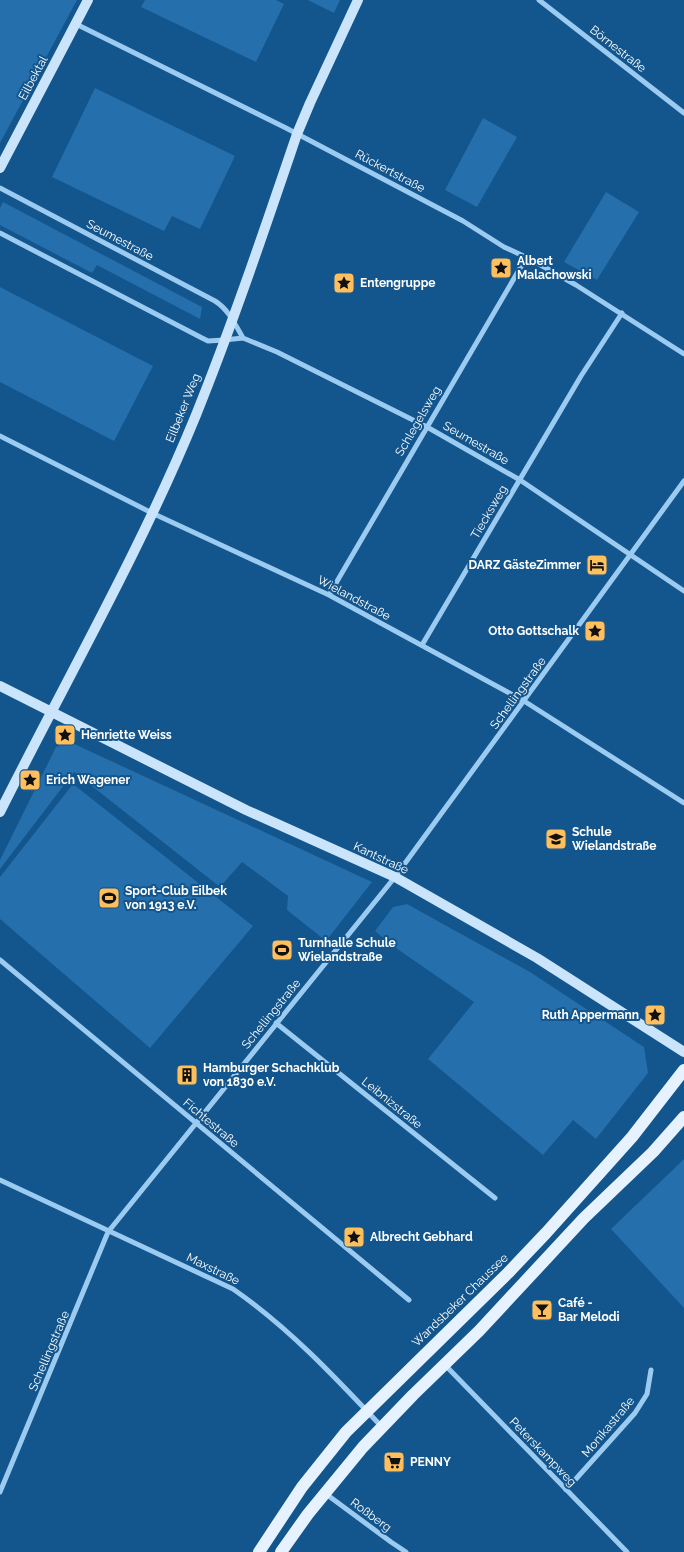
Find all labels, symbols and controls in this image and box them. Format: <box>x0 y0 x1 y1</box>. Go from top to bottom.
street label: Börnestraße <box>587 23 649 75</box>
street label: Eilbektal <box>16 53 51 102</box>
street label: Rückertstraße <box>353 147 427 195</box>
street label: Seumestraße <box>84 217 156 263</box>
place label: Albert Malachowski <box>517 254 592 282</box>
place icon: Albert Malachowski <box>489 256 513 280</box>
place icon: Entengruppe <box>332 271 356 295</box>
place label: Entengruppe <box>360 276 435 290</box>
street label: Eilbeker Weg <box>163 371 203 445</box>
street label: Schlegelsweg <box>392 383 444 459</box>
street label: Seumestraße <box>441 419 511 467</box>
street label: Tiecksweg <box>468 483 510 541</box>
hotel icon: DARZ GästeZimmer <box>585 553 609 577</box>
place label: DARZ GästeZimmer <box>468 558 581 572</box>
street label: Wielandstraße <box>315 573 393 623</box>
place icon: Otto Gottschalk <box>583 619 607 643</box>
place label: Otto Gottschalk <box>488 624 579 638</box>
street label: Schellingstraße <box>487 654 549 732</box>
place icon: Henriette Weiss <box>53 723 77 747</box>
place label: Henriette Weiss <box>81 728 172 742</box>
place icon: Erich Wagener <box>18 768 42 792</box>
place label: Erich Wagener <box>46 773 130 787</box>
place label: Schule Wielandstraße <box>572 825 656 853</box>
school or university icon: Schule Wielandstraße <box>544 827 568 851</box>
street label: Kantstraße <box>351 839 411 877</box>
place label: Sport-Club Eilbek von 1913 e.V. <box>125 884 227 912</box>
sports icon: Sport-Club Eilbek von 1913 e.V. <box>97 886 121 910</box>
place label: Turnhalle Schule Wielandstraße <box>298 936 396 964</box>
sports icon: Turnhalle Schule Wielandstraße <box>270 938 294 962</box>
street label: Schellingstraße <box>239 976 303 1052</box>
place icon: Ruth Appermann <box>643 1003 667 1027</box>
place label: Ruth Appermann <box>542 1008 639 1022</box>
place label: Hamburger Schachklub von 1830 e.V. <box>203 1061 340 1089</box>
building icon: Hamburger Schachklub von 1830 e.V. <box>175 1063 199 1087</box>
street label: Leibnizstraße <box>359 1074 425 1132</box>
street label: Fichtestraße <box>180 1096 242 1150</box>
place icon: Albrecht Gebhard <box>342 1225 366 1249</box>
place label: Albrecht Gebhard <box>370 1230 473 1244</box>
street label: Maxstraße <box>184 1250 242 1288</box>
street label: Wandsbeker Chaussee <box>409 1251 511 1349</box>
place label: Café - Bar Melodi <box>558 1296 620 1324</box>
bar icon: Café - Bar Melodi <box>530 1298 554 1322</box>
street label: Schellingstraße <box>26 1309 72 1393</box>
street label: Monikastraße <box>579 1394 637 1460</box>
street label: Peterskampweg <box>507 1415 579 1489</box>
supermarket icon: PENNY <box>382 1450 406 1474</box>
place label: PENNY <box>410 1455 451 1469</box>
street label: Roßberg <box>348 1495 394 1535</box>

